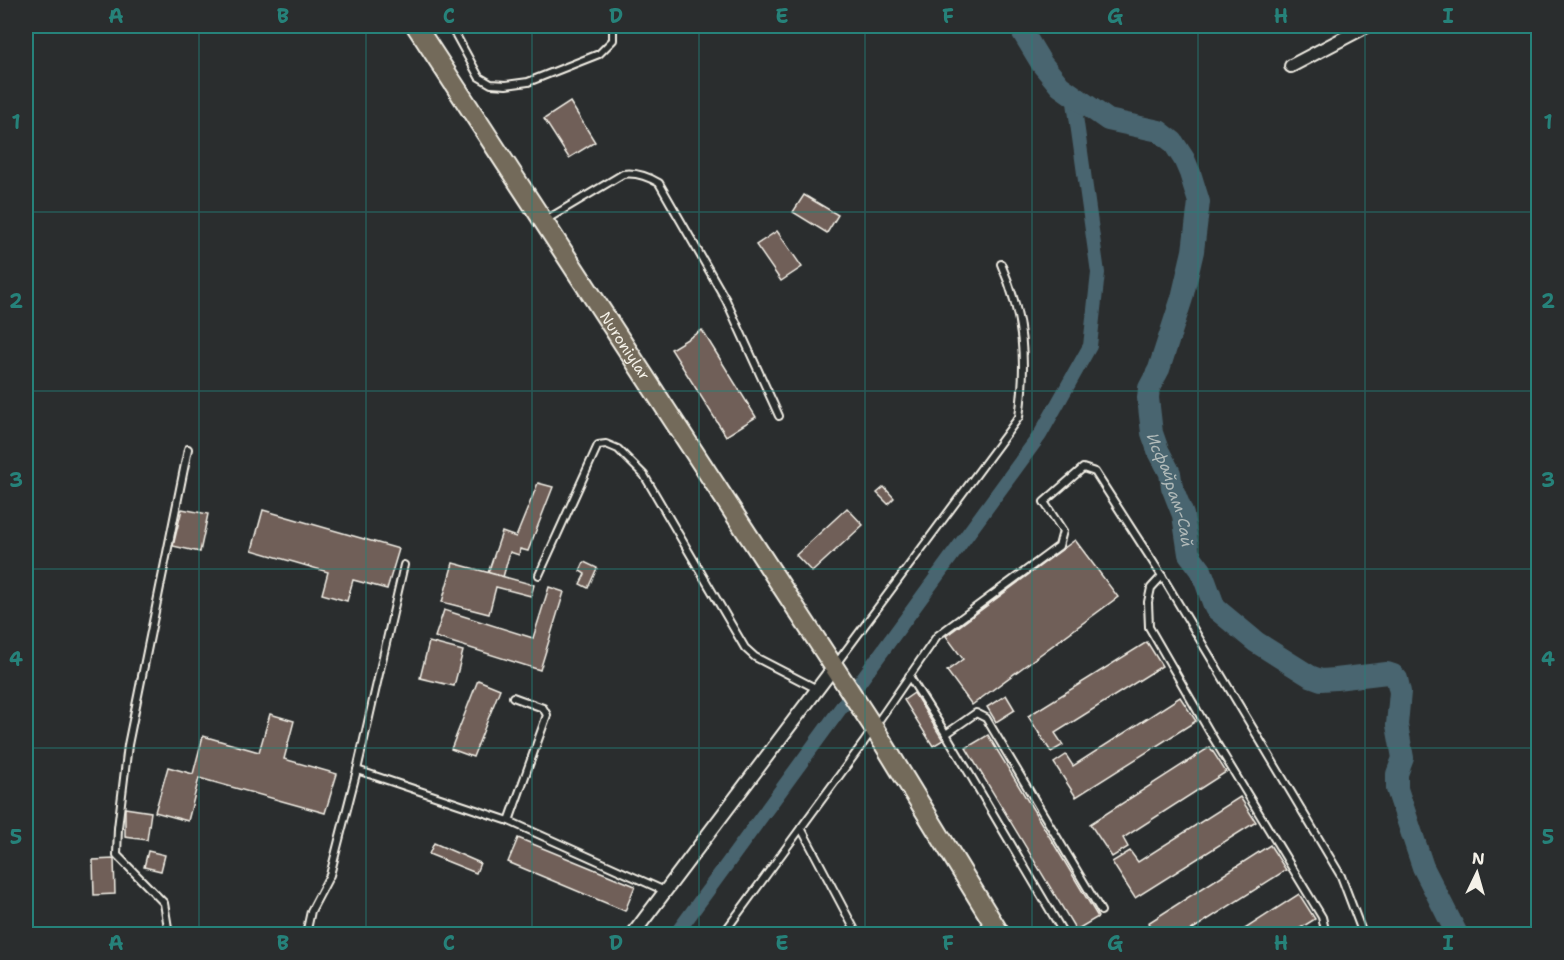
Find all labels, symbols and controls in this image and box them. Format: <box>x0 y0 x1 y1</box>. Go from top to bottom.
text: A <box>108 3 124 29</box>
text: B <box>277 3 289 29</box>
text: C <box>443 3 455 29</box>
text: D <box>609 3 623 29</box>
text: E <box>775 3 789 29</box>
text: F <box>942 3 954 29</box>
text: G <box>1107 3 1123 29</box>
text: H <box>1274 3 1288 29</box>
text: I <box>1442 3 1454 29</box>
text: 1 <box>11 109 21 135</box>
text: 1 <box>1543 109 1553 135</box>
text: 2 <box>9 288 23 314</box>
text: 2 <box>1541 288 1555 314</box>
street label: Nuroniylar <box>595 308 654 384</box>
water label: Исфайрам-Сай <box>1142 430 1198 549</box>
text: 3 <box>9 467 23 493</box>
text: 3 <box>1541 467 1555 493</box>
text: 4 <box>9 646 23 672</box>
text: 4 <box>1541 646 1555 672</box>
text: 5 <box>10 824 22 850</box>
text: 5 <box>1542 824 1554 850</box>
north arrow <box>1447 843 1507 903</box>
text: N <box>1471 848 1485 870</box>
text: A <box>108 930 124 956</box>
text: B <box>277 930 289 956</box>
text: C <box>443 930 455 956</box>
text: D <box>609 930 623 956</box>
text: E <box>775 930 789 956</box>
text: F <box>942 930 954 956</box>
text: G <box>1107 930 1123 956</box>
text: H <box>1274 930 1288 956</box>
text: I <box>1442 930 1454 956</box>

